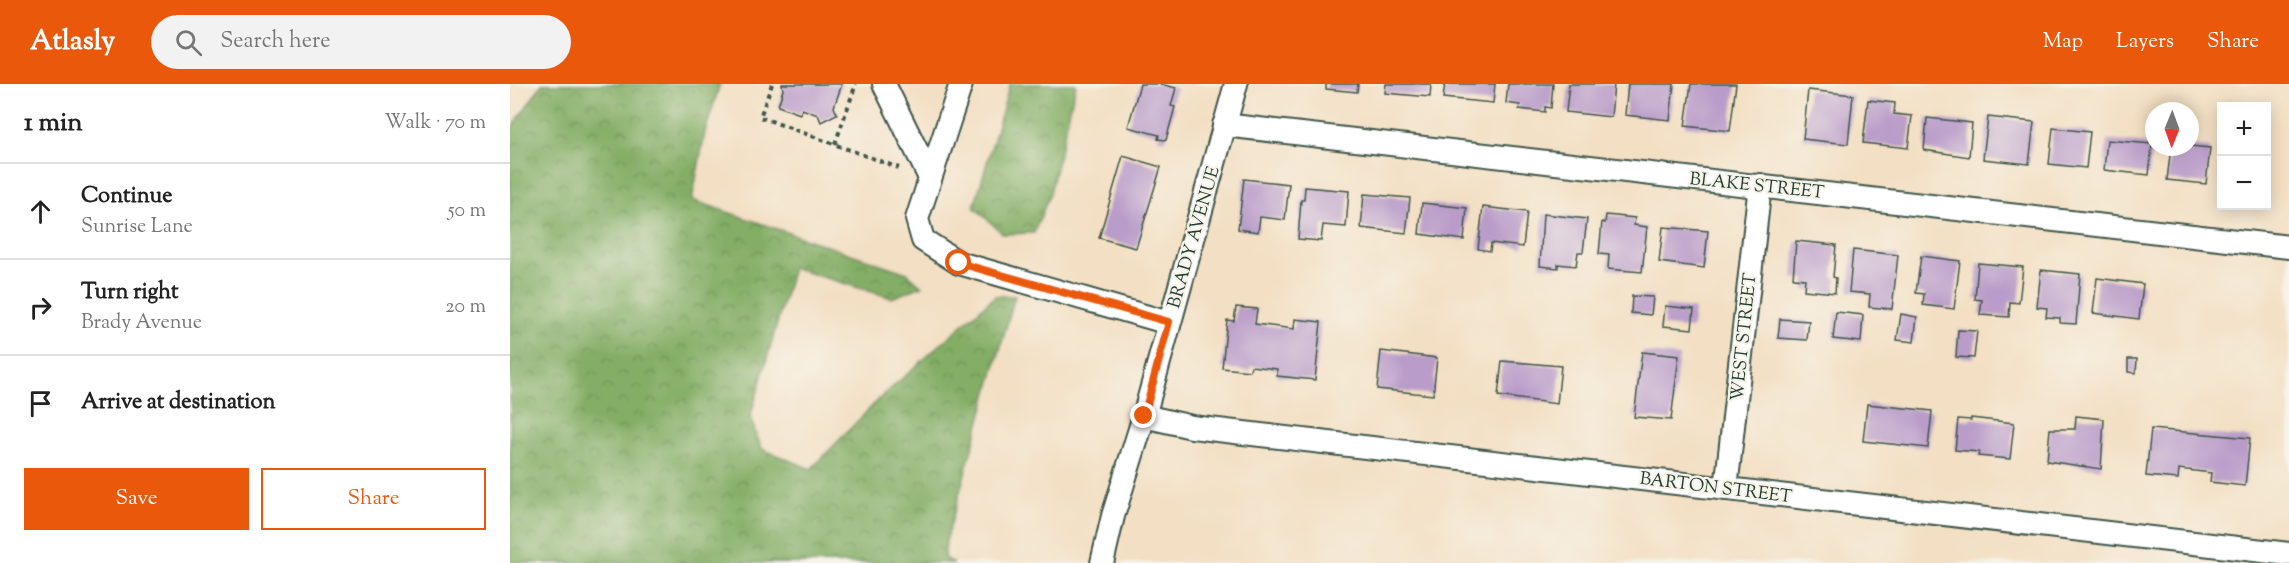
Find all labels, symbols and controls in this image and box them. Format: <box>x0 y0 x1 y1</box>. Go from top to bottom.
search box <box>151 15 571 69</box>
text: Atlasly <box>30 22 115 62</box>
icon: search <box>172 26 205 59</box>
text: Search here <box>220 26 331 58</box>
text: Map <box>2043 27 2083 57</box>
text: Layers <box>2116 27 2174 57</box>
text: Share <box>2207 27 2259 57</box>
north arrow <box>2145 102 2199 156</box>
map controls <box>2217 102 2271 210</box>
button: + <box>2217 102 2271 156</box>
text: 1 min <box>24 105 83 142</box>
text: Walk · 70 m <box>384 109 486 138</box>
button: − <box>2217 156 2271 210</box>
street label: BRADY AVENUE <box>1162 163 1228 312</box>
street label: BLAKE STREET <box>1688 167 1826 207</box>
text: Continue <box>81 181 172 213</box>
icon: ahead <box>24 195 57 228</box>
text: 50 m <box>448 197 486 226</box>
text: Sunrise Lane <box>81 213 193 242</box>
route start <box>945 249 971 275</box>
street label: WEST STREET <box>1725 271 1765 403</box>
text: Turn right <box>81 277 178 309</box>
icon: right <box>24 291 57 324</box>
text: 20 m <box>445 293 486 322</box>
text: Brady Avenue <box>81 309 202 338</box>
icon: arrive <box>24 387 57 420</box>
text: Arrive at destination <box>81 387 276 419</box>
route end <box>1130 402 1156 428</box>
street label: BARTON STREET <box>1638 467 1794 511</box>
button: Save <box>24 468 249 530</box>
button: Share <box>261 468 486 530</box>

